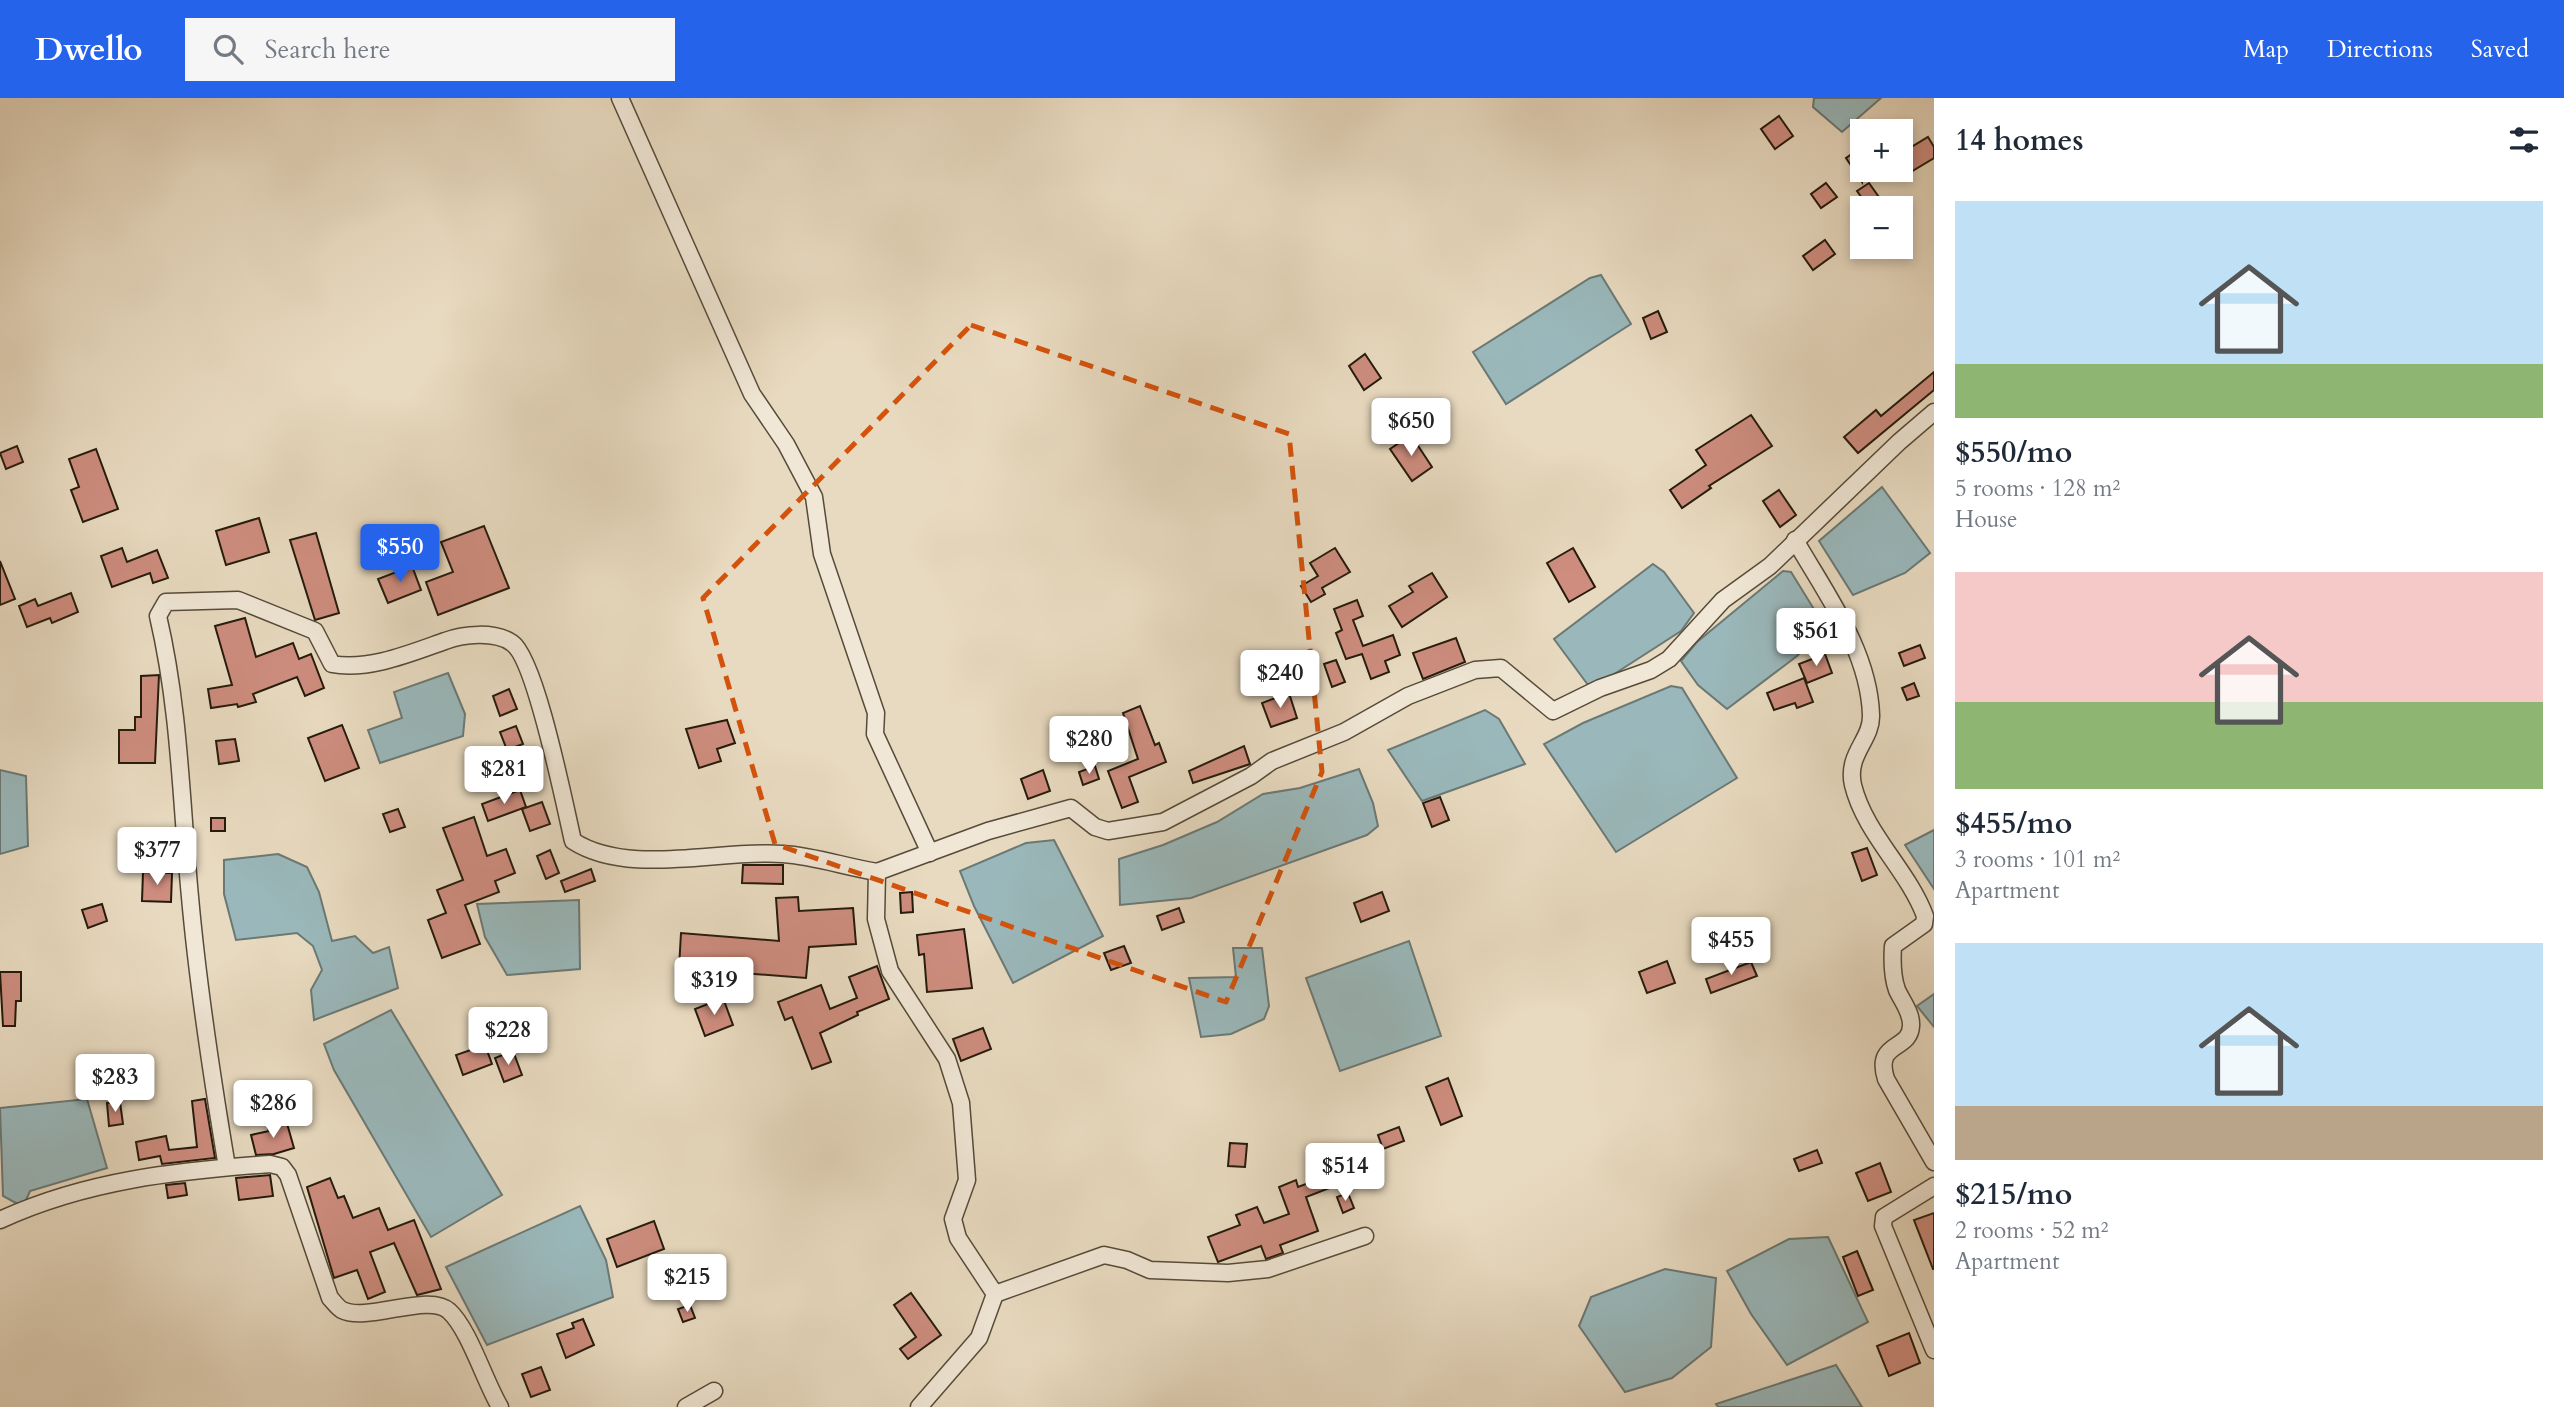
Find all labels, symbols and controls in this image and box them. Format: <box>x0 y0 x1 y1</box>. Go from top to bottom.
search box <box>185 18 675 81</box>
text: Dwello <box>35 27 143 72</box>
icon: search <box>209 30 247 68</box>
text: Search here <box>265 32 391 67</box>
text: Map <box>2243 33 2289 66</box>
text: Directions <box>2327 33 2433 66</box>
text: Saved <box>2471 33 2529 66</box>
map controls <box>1850 119 1913 259</box>
button: + <box>1850 119 1913 182</box>
text: 14 homes <box>1955 120 2084 161</box>
icon: filters <box>2505 121 2543 159</box>
button: − <box>1850 196 1913 259</box>
icon: home <box>2186 246 2312 372</box>
pin: $650 <box>1370 398 1452 458</box>
text: $650 <box>1387 405 1435 436</box>
text: $550/mo <box>1955 432 2072 473</box>
text: 5 rooms · 128 m² <box>1955 473 2120 504</box>
text: House <box>1955 504 2017 535</box>
pin: $550 <box>359 524 441 584</box>
text: $550 <box>376 531 424 562</box>
pin: $561 <box>1775 608 1857 668</box>
text: $561 <box>1792 615 1840 646</box>
icon: home <box>2186 617 2312 743</box>
pin: $240 <box>1239 650 1321 710</box>
text: $240 <box>1256 657 1304 688</box>
pin: $280 <box>1048 716 1130 776</box>
text: $280 <box>1065 723 1113 754</box>
pin: $281 <box>463 746 545 806</box>
text: $281 <box>480 753 528 784</box>
text: $455/mo <box>1955 803 2072 844</box>
pin: $377 <box>116 828 198 887</box>
text: $377 <box>133 834 181 865</box>
text: 3 rooms · 101 m² <box>1955 844 2120 875</box>
text: Apartment <box>1955 875 2059 906</box>
pin: $455 <box>1690 918 1772 977</box>
text: $455 <box>1707 924 1755 955</box>
pin: $319 <box>673 958 755 1017</box>
text: $319 <box>690 964 738 995</box>
icon: home <box>2186 988 2312 1114</box>
pin: $228 <box>467 1007 549 1067</box>
text: $228 <box>484 1014 532 1045</box>
pin: $283 <box>74 1054 156 1114</box>
text: $283 <box>91 1061 139 1092</box>
pin: $286 <box>232 1080 314 1140</box>
text: $286 <box>249 1087 297 1118</box>
pin: $514 <box>1304 1144 1386 1203</box>
text: $514 <box>1321 1150 1369 1181</box>
text: $215/mo <box>1955 1174 2072 1215</box>
text: 2 rooms · 52 m² <box>1955 1215 2108 1246</box>
text: Apartment <box>1955 1246 2059 1277</box>
pin: $215 <box>646 1254 728 1314</box>
text: $215 <box>663 1261 711 1292</box>

